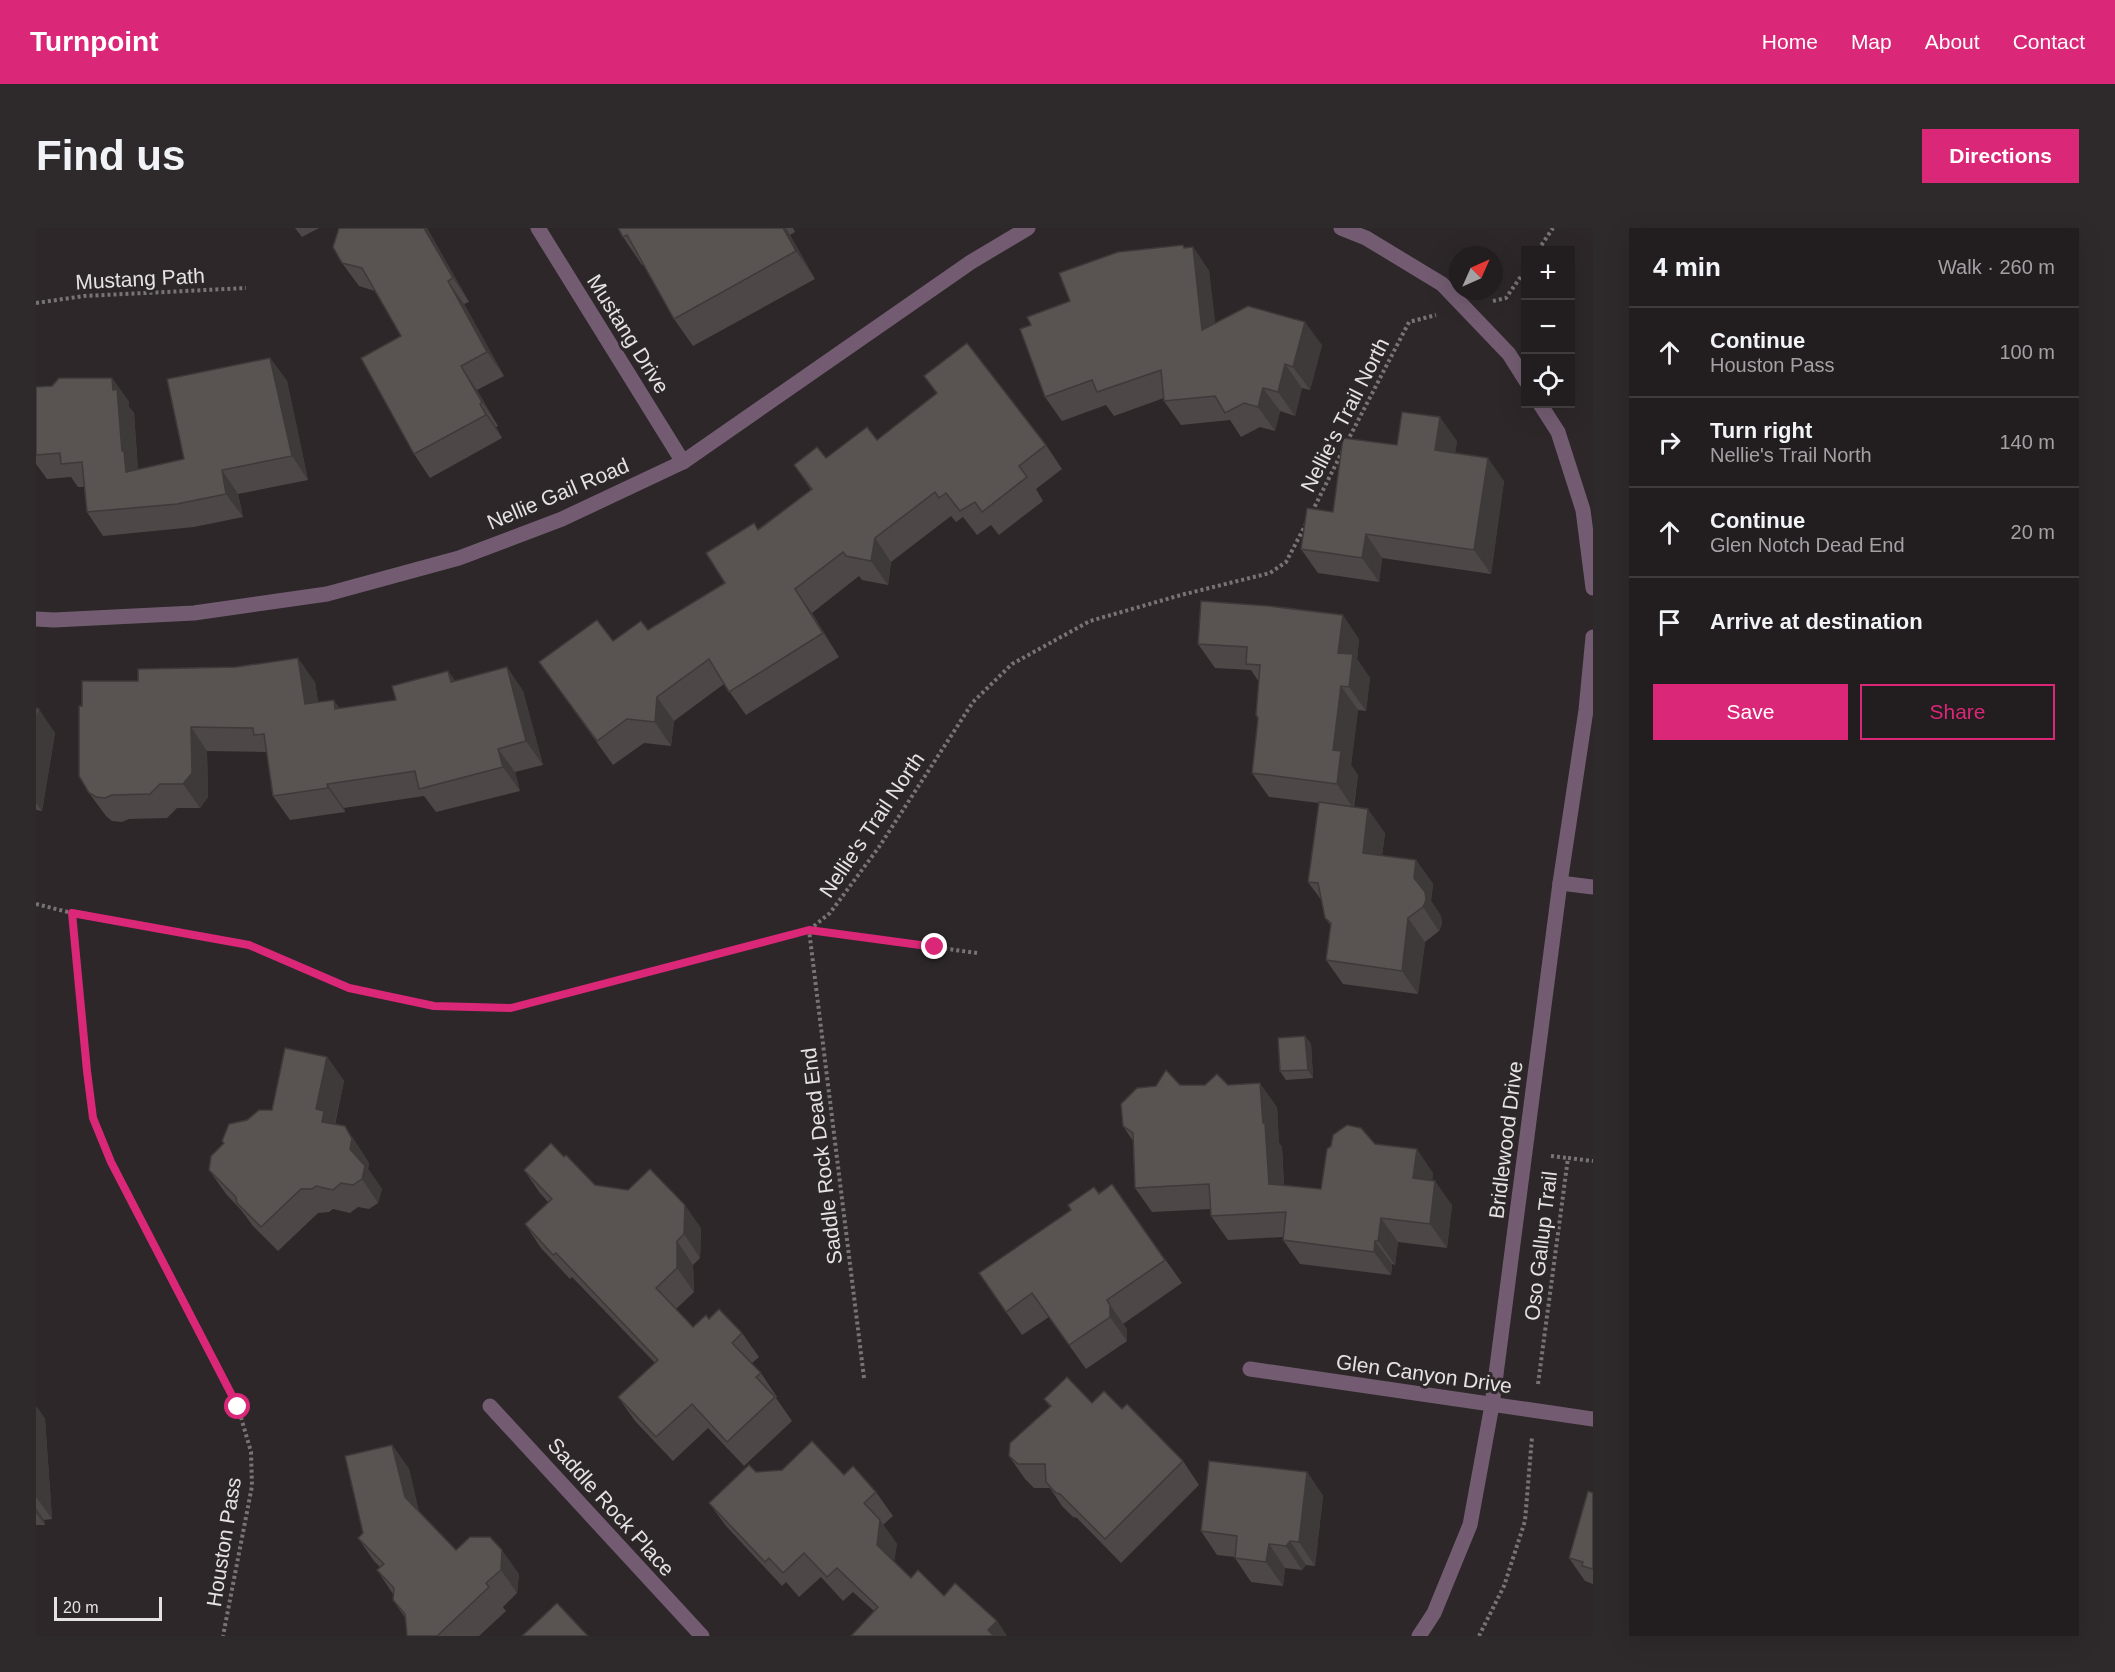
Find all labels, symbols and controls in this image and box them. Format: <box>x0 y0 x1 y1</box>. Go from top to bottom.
text: Turnpoint <box>30 26 159 57</box>
text: Home <box>1762 30 1818 53</box>
text: Map <box>1851 30 1892 53</box>
text: About <box>1925 30 1980 53</box>
text: Contact <box>2013 30 2085 53</box>
button: Directions <box>1922 129 2079 183</box>
text: Find us <box>36 132 185 179</box>
north arrow <box>1449 246 1503 300</box>
map controls <box>1521 246 1575 408</box>
button: + <box>1521 246 1575 300</box>
text: 4 min <box>1653 252 1721 282</box>
text: Walk · 260 m <box>1938 256 2055 278</box>
street label: Mustang Path <box>75 264 205 293</box>
street label: Mustang Drive <box>583 270 674 397</box>
button: − <box>1521 300 1575 354</box>
text: Continue <box>1710 328 1805 353</box>
street label: Nellie's Trail North <box>1296 334 1393 496</box>
icon: ahead <box>1653 336 1686 369</box>
text: 100 m <box>1999 341 2055 363</box>
button: locate <box>1521 354 1575 408</box>
text: Houston Pass <box>1710 354 1835 376</box>
text: Turn right <box>1710 418 1812 443</box>
icon: right <box>1653 426 1686 459</box>
text: 140 m <box>1999 431 2055 453</box>
text: Nellie's Trail North <box>1710 444 1872 466</box>
street label: Nellie Gail Road <box>483 453 632 534</box>
text: Continue <box>1710 508 1805 533</box>
icon: ahead <box>1653 516 1686 549</box>
text: 20 m <box>2011 521 2055 543</box>
text: Glen Notch Dead End <box>1710 534 1905 556</box>
icon: arrive <box>1653 606 1686 639</box>
text: Arrive at destination <box>1710 609 1923 634</box>
button: Save <box>1653 684 1848 740</box>
button: Share <box>1860 684 2055 740</box>
street label: Nellie's Trail North <box>815 748 929 902</box>
route end <box>921 933 947 959</box>
street label: Saddle Rock Dead End <box>797 1046 846 1266</box>
street label: Bridlewood Drive <box>1484 1060 1527 1220</box>
street label: Oso Gallup Trail <box>1520 1170 1561 1322</box>
street label: Glen Canyon Drive <box>1335 1350 1514 1397</box>
route start <box>224 1393 250 1419</box>
street label: Saddle Rock Place <box>543 1433 679 1580</box>
street label: Houston Pass <box>202 1476 245 1608</box>
scale bar <box>54 1594 162 1622</box>
text: 20 m <box>63 1599 99 1616</box>

